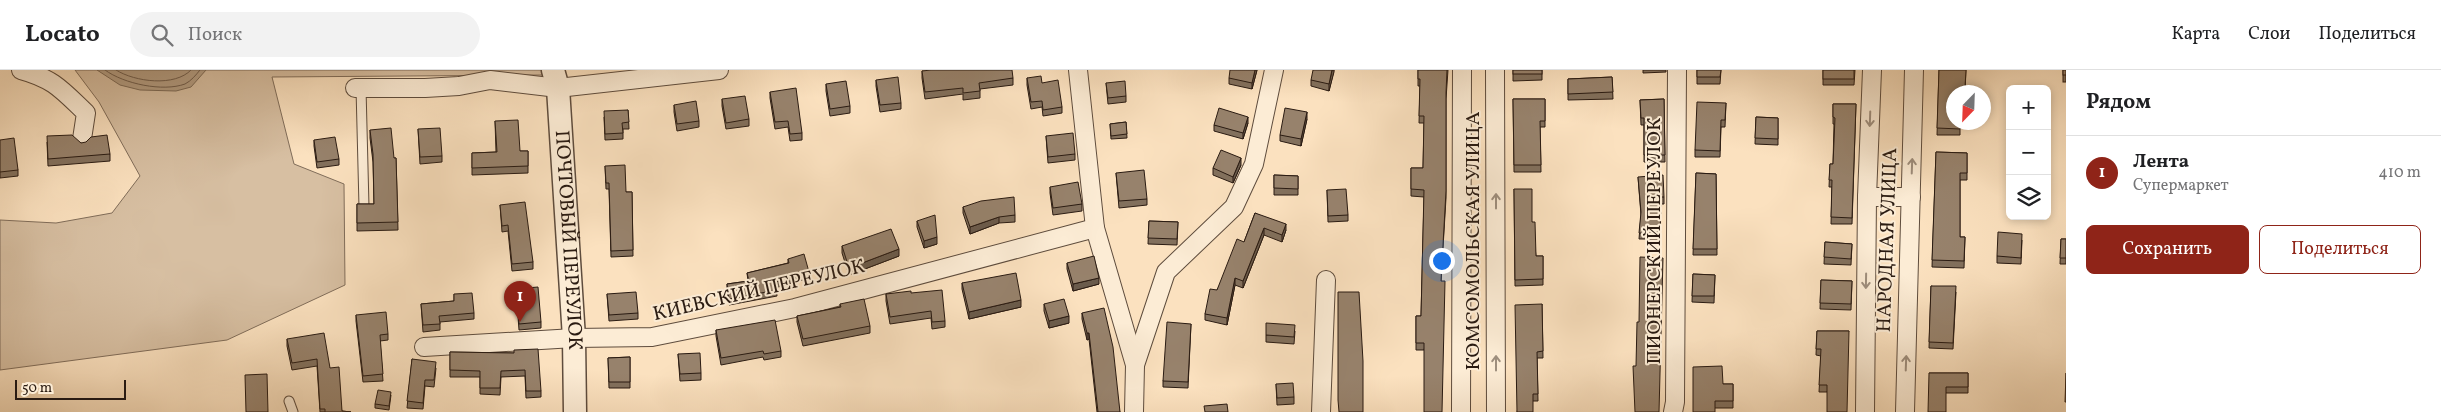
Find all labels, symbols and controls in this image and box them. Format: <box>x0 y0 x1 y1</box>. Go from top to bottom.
search box <box>130 12 480 57</box>
text: Locato <box>25 18 100 52</box>
icon: search <box>148 21 176 49</box>
text: Поиск <box>188 22 242 48</box>
text: Карта <box>2172 22 2220 47</box>
text: Слои <box>2248 22 2290 47</box>
text: Поделиться <box>2318 22 2416 47</box>
north arrow <box>1946 85 1991 130</box>
map controls <box>2006 85 2051 220</box>
button: + <box>2006 85 2051 130</box>
text: Рядом <box>2086 88 2151 117</box>
one-way arrow <box>1865 110 1875 126</box>
street label: КОМСОМОЛЬСКАЯ УЛИЦА <box>1460 112 1488 370</box>
street label: ПИОНЕРСКИЙ ПЕРЕУЛОК <box>1641 117 1669 364</box>
street label: ПОЧТОВЫЙ ПЕРЕУЛОК <box>547 129 588 351</box>
button: − <box>2006 130 2051 175</box>
street label: НАРОДНАЯ УЛИЦА <box>1871 147 1905 333</box>
text: Лента <box>2133 149 2189 175</box>
one-way arrow <box>1907 158 1917 174</box>
text: 1 <box>2099 162 2105 184</box>
text: 410 m <box>2378 162 2421 184</box>
button: layers <box>2006 175 2051 220</box>
text: Супермаркет <box>2133 175 2229 197</box>
one-way arrow <box>1491 193 1501 210</box>
button: Сохранить <box>2086 225 2249 274</box>
button: Поделиться <box>2259 225 2421 274</box>
your location <box>1429 248 1455 274</box>
street label: КИЕВСКИЙ ПЕРЕУЛОК <box>650 253 868 329</box>
one-way arrow <box>1861 272 1871 289</box>
pin: 1 <box>504 281 536 322</box>
one-way arrow <box>1491 356 1501 372</box>
one-way arrow <box>1902 356 1911 372</box>
scale bar <box>15 377 126 400</box>
text: 50 m <box>22 379 52 398</box>

